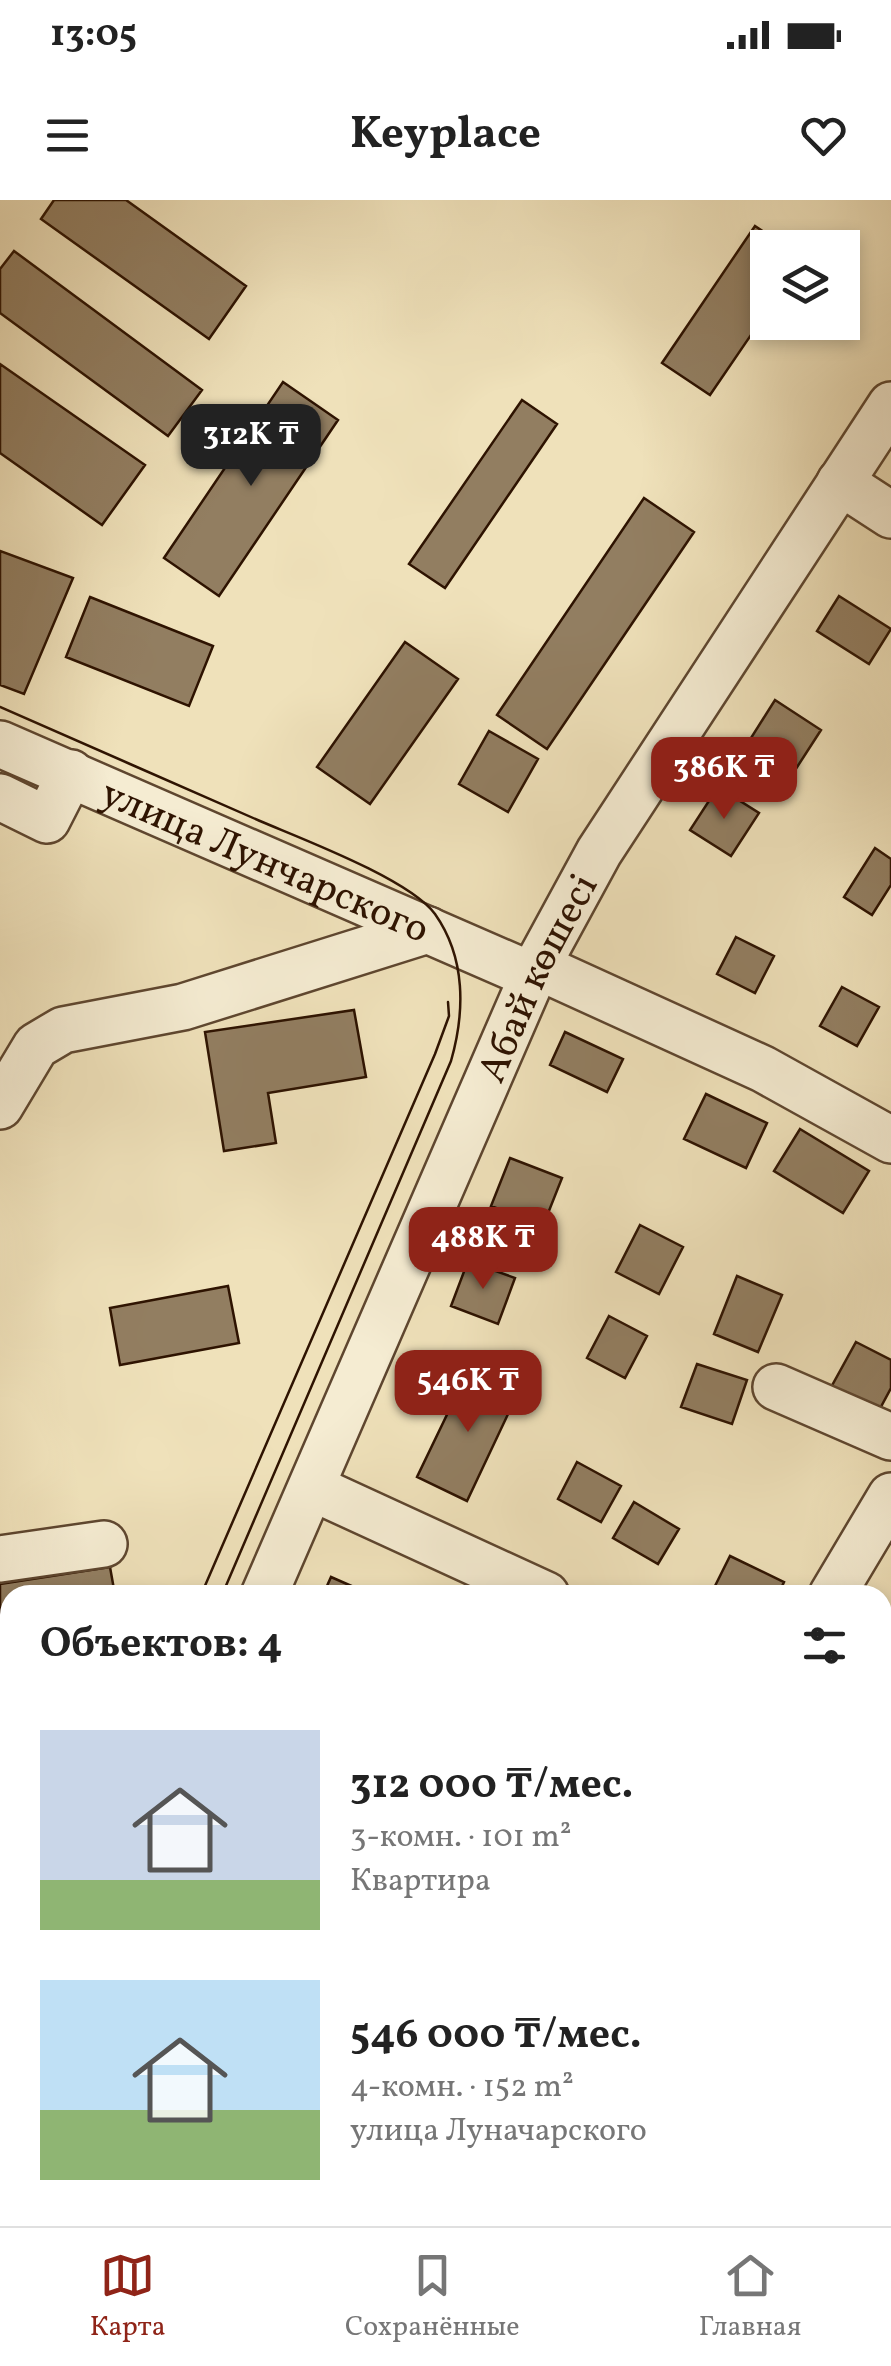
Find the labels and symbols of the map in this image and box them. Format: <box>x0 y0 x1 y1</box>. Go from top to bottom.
pin: 312K ₸ <box>170 404 332 489</box>
pin: 386K ₸ <box>643 737 805 822</box>
street label: улица Лунчарского <box>91 767 437 959</box>
street label: Абай көшесі <box>466 865 614 1092</box>
pin: 488K ₸ <box>402 1207 564 1292</box>
pin: 546K ₸ <box>387 1350 549 1435</box>

